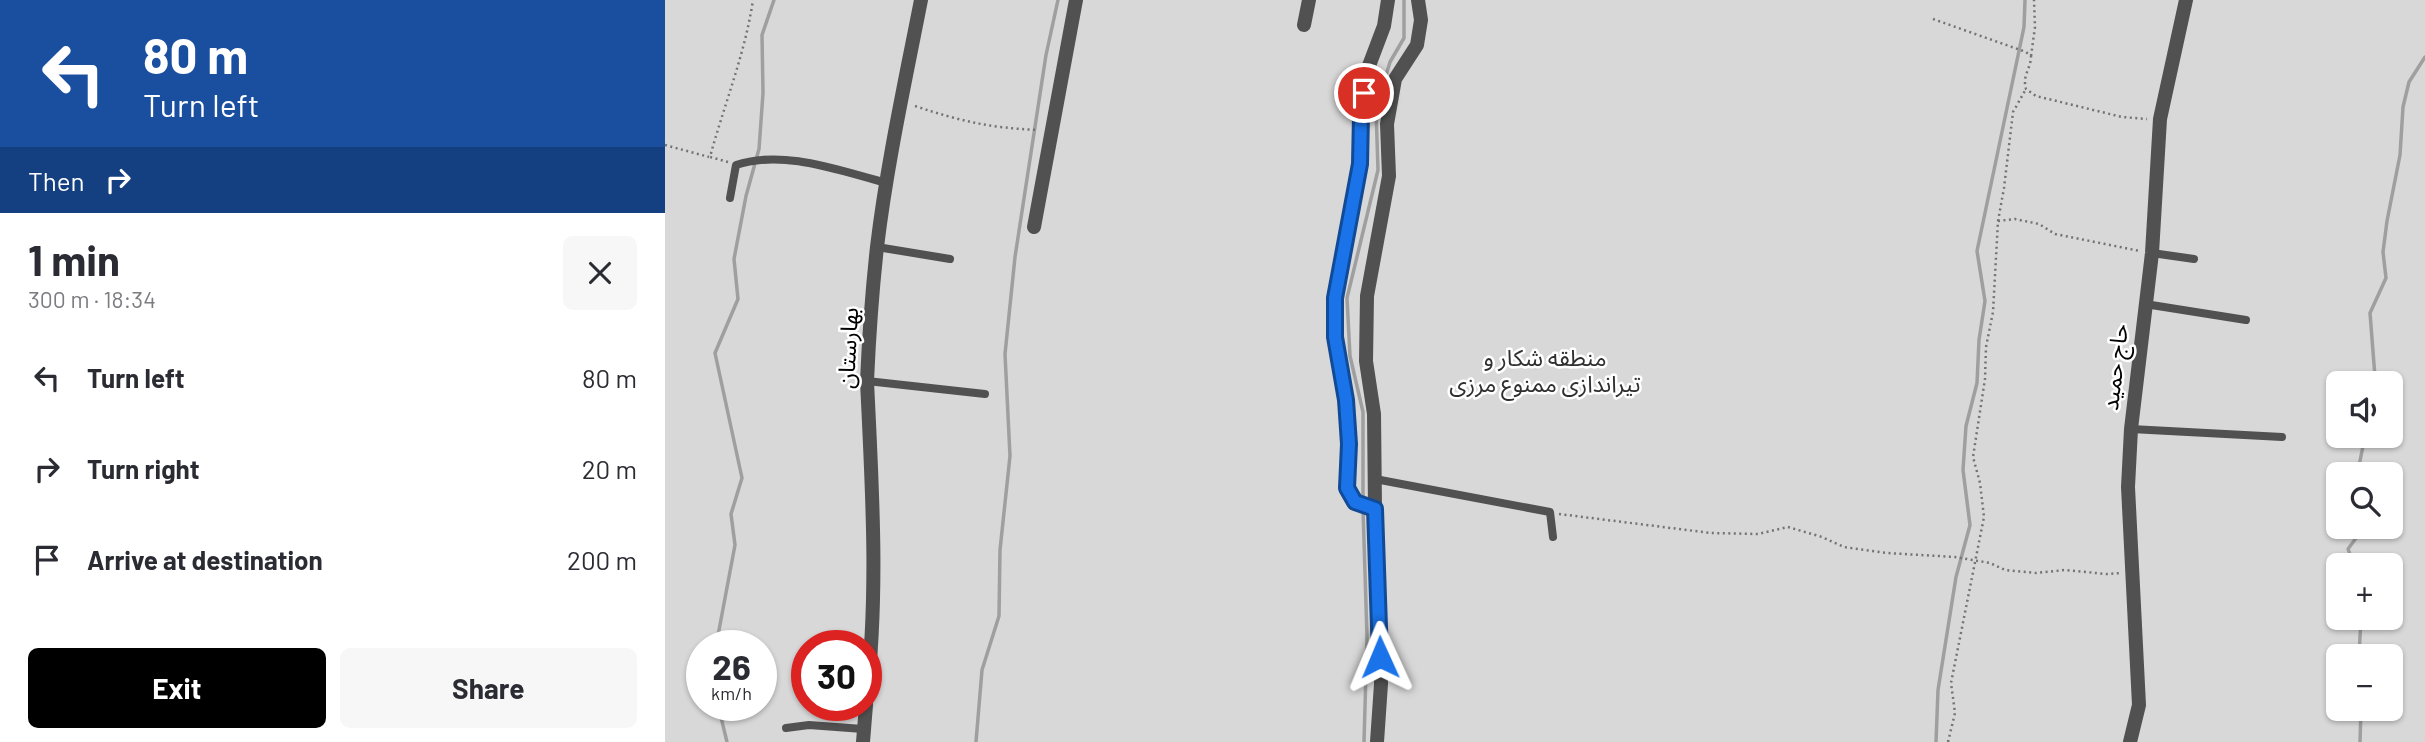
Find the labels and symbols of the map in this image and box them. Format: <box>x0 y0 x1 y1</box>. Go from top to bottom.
pin <box>1334 63 1394 123</box>
street label: بهارستان <box>831 307 864 389</box>
street label: حاج حمید <box>2095 322 2137 412</box>
park label: منطقه شکار و تیراندازی ممنوع مرزی <box>1449 343 1641 401</box>
position arrow <box>1343 620 1417 694</box>
speed limit sign: 30 <box>791 630 882 721</box>

